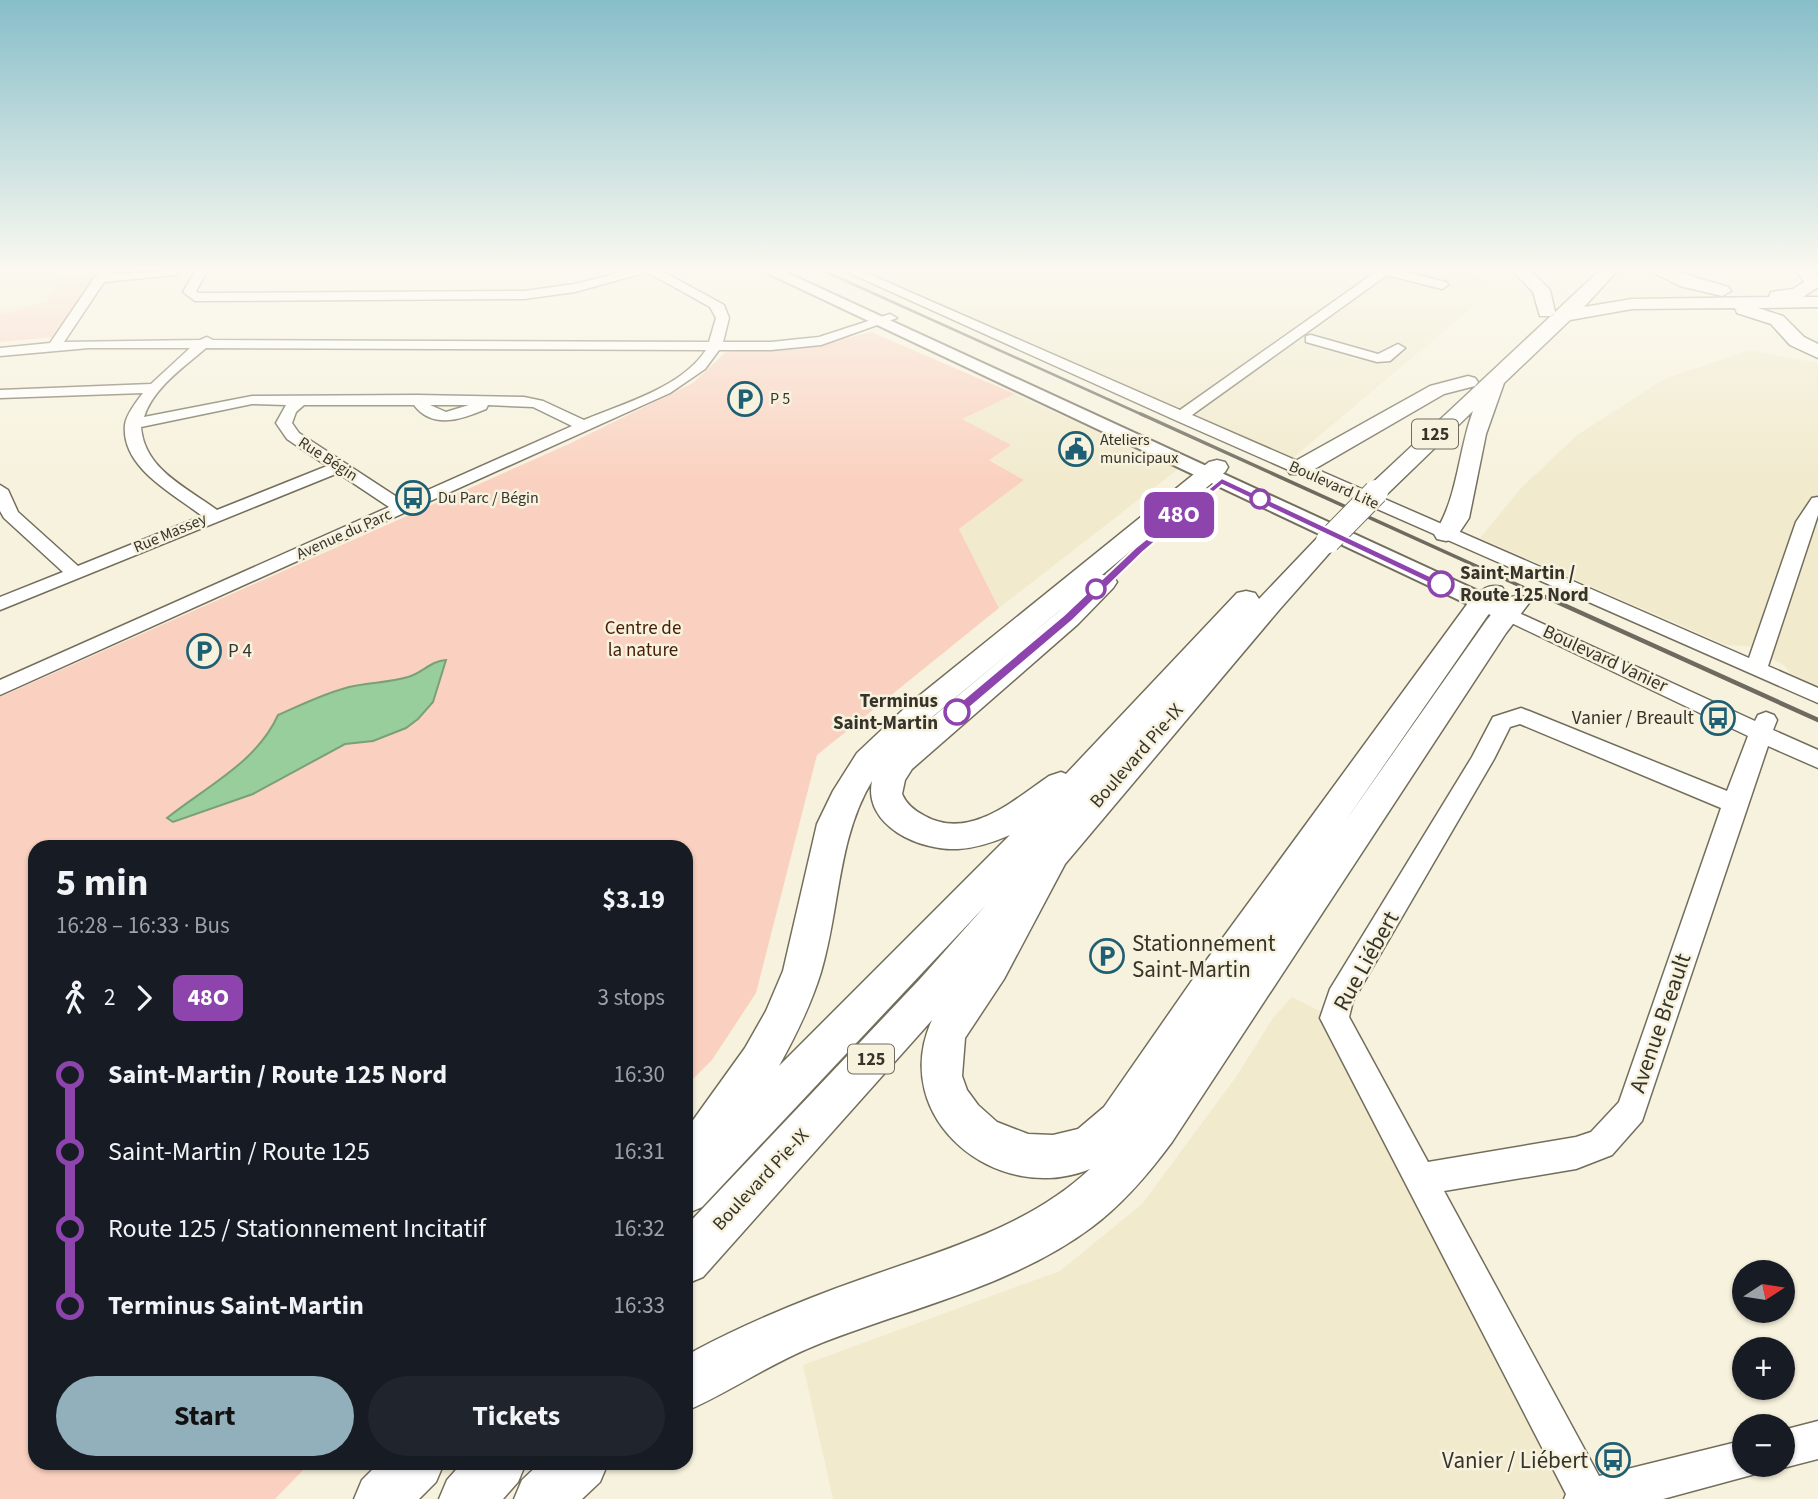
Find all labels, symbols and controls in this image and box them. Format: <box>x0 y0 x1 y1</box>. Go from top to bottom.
parking icon: P 5 <box>726 380 764 418</box>
place label: P 5 <box>770 388 790 410</box>
road number: 125 <box>1412 420 1458 448</box>
place label: Ateliers municipaux <box>1100 429 1178 469</box>
public building icon: Ateliers municipaux <box>1057 430 1095 468</box>
street label: Rue Bégin <box>294 432 362 486</box>
street label: Boulevard Lite <box>1285 455 1383 515</box>
bus stop icon: Du Parc / Bégin <box>394 479 432 517</box>
place label: Du Parc / Bégin <box>438 487 539 509</box>
unlabelled marker <box>1250 489 1270 509</box>
line badge: 48O <box>1139 492 1219 538</box>
text: 48O <box>1158 497 1200 532</box>
street label: Avenue du Parc <box>293 503 395 565</box>
street label: Rue Massey <box>130 508 210 558</box>
place label: Saint-Martin / Route 125 Nord <box>1460 560 1589 609</box>
marker: Saint-Martin / Route 125 Nord <box>1428 571 1454 597</box>
unlabelled marker <box>1086 579 1106 599</box>
park label: Centre de la nature <box>605 615 681 664</box>
street label: Boulevard Vanier <box>1538 618 1672 700</box>
parking icon: P 4 <box>185 632 223 670</box>
place label: P 4 <box>228 638 252 665</box>
place label: Terminus Saint-Martin <box>833 688 938 737</box>
street label: Boulevard Pie-IX <box>1084 698 1190 814</box>
marker: Terminus Saint-Martin <box>944 699 970 725</box>
bus stop icon: Vanier / Breault <box>1699 699 1737 737</box>
place label: Vanier / Breault <box>1572 705 1695 732</box>
text: 5 min <box>56 856 148 910</box>
text: $3.19 <box>602 881 665 918</box>
street label: Rue Liébert <box>1325 905 1407 1017</box>
text: 16:28 – 16:33 · Bus <box>56 909 230 942</box>
place label: Stationnement Saint-Martin <box>1132 927 1276 986</box>
parking icon: Stationnement Saint-Martin <box>1088 937 1126 975</box>
street label: Avenue Breault <box>1621 949 1699 1097</box>
icon: walk <box>56 979 94 1017</box>
icon: forward <box>125 979 163 1017</box>
text: 48O <box>187 980 229 1015</box>
text: 2 <box>104 981 115 1014</box>
text: 3 stops <box>598 981 665 1014</box>
road number: 125 <box>848 1044 894 1074</box>
text: Saint-Martin / Route 125 Nord <box>108 1056 447 1093</box>
text: 16:30 <box>614 1058 665 1091</box>
street label: Boulevard Pie-IX <box>707 1123 816 1237</box>
text: Saint-Martin / Route 125 <box>108 1133 370 1170</box>
text: 16:31 <box>614 1135 665 1168</box>
text: Route 125 / Stationnement Incitatif <box>108 1210 486 1247</box>
text: 16:32 <box>614 1212 665 1245</box>
north arrow <box>1732 1260 1796 1323</box>
map controls <box>1732 1260 1795 1477</box>
text: Terminus Saint-Martin <box>108 1287 364 1324</box>
text: 16:33 <box>614 1289 665 1322</box>
button: + <box>1732 1337 1795 1400</box>
button: Start <box>56 1376 354 1456</box>
button: Tickets <box>368 1376 665 1456</box>
button: − <box>1732 1414 1795 1477</box>
bus stop icon: Vanier / Liébert <box>1594 1441 1632 1479</box>
place label: Vanier / Liébert <box>1442 1444 1588 1477</box>

